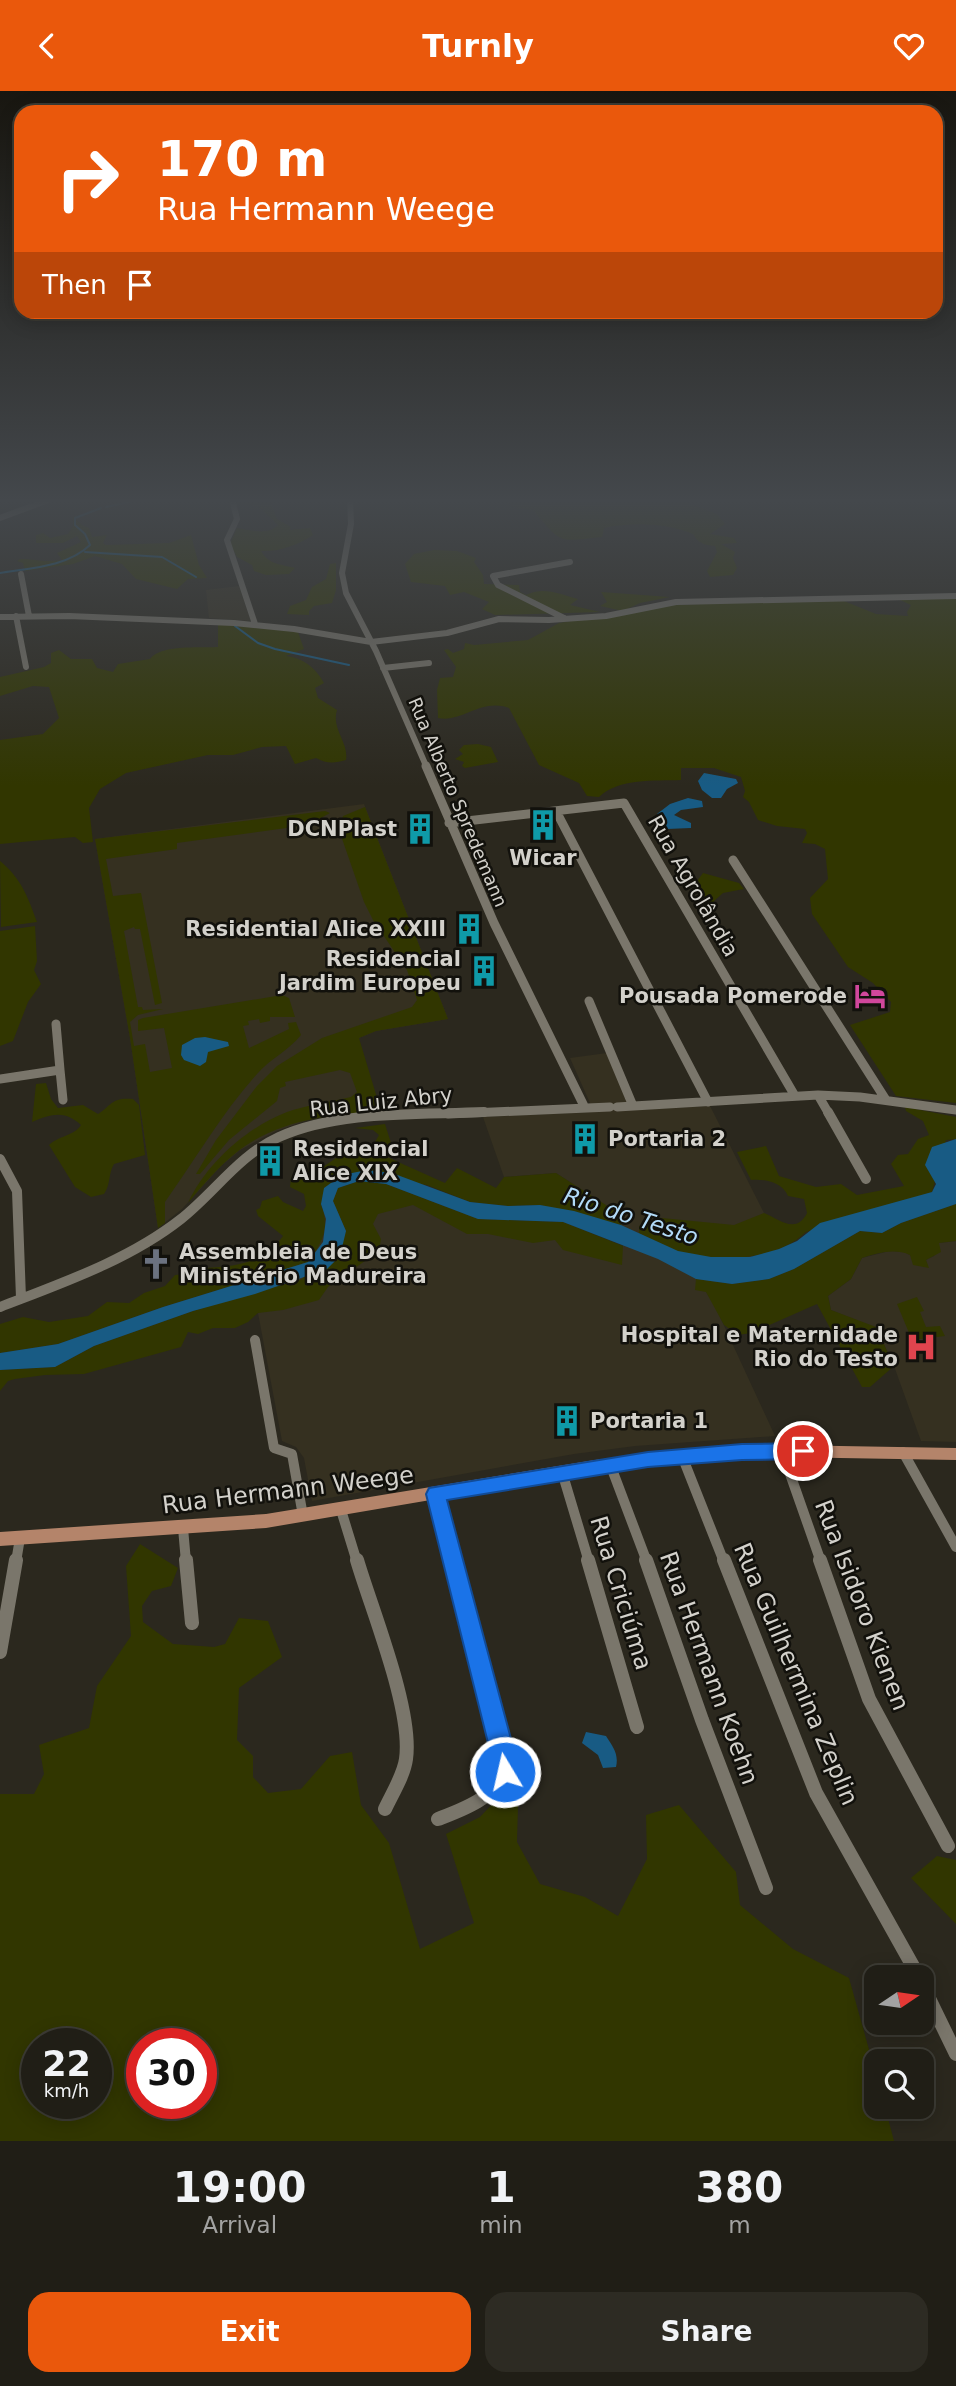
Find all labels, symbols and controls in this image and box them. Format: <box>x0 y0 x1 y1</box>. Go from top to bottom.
icon: back <box>28 27 66 65</box>
text: Turnly <box>422 27 534 65</box>
icon: heart <box>890 27 928 65</box>
text: 170 m <box>157 131 327 188</box>
icon: right <box>42 133 133 224</box>
text: Rua Hermann Weege <box>157 190 495 228</box>
icon: arrive <box>121 266 159 304</box>
text: Then <box>42 270 107 300</box>
street label: Rua Alberto Spredemann <box>404 694 512 910</box>
building icon: Wicar <box>526 808 560 842</box>
street label: Rua Agrolândia <box>643 811 743 961</box>
building icon: DCNPlast <box>403 812 437 846</box>
place label: DCNPlast <box>287 817 397 841</box>
place label: Wicar <box>509 846 577 870</box>
building icon: Residential Alice XXIII <box>452 912 486 946</box>
place label: Residential Alice XXIII <box>185 917 446 941</box>
place label: Residencial Jardim Europeu <box>277 947 461 995</box>
building icon: Residencial Jardim Europeu <box>467 954 501 988</box>
hotel icon: Pousada Pomerode <box>853 979 887 1013</box>
place label: Pousada Pomerode <box>619 984 847 1008</box>
street label: Rua Luiz Abry <box>308 1083 454 1121</box>
building icon: Portaria 2 <box>568 1122 602 1156</box>
place label: Portaria 2 <box>608 1127 726 1151</box>
place label: Residencial Alice XIX <box>293 1137 428 1185</box>
building icon: Residencial Alice XIX <box>253 1144 287 1178</box>
water label: Rio do Testo <box>560 1182 702 1250</box>
place label: Assembleia de Deus Ministério Madureira <box>179 1240 427 1288</box>
church icon: Assembleia de Deus Ministério Madureira <box>139 1247 173 1281</box>
place label: Hospital e Maternidade Rio do Testo <box>621 1323 898 1371</box>
hospital icon: Hospital e Maternidade Rio do Testo <box>904 1330 938 1364</box>
building icon: Portaria 1 <box>550 1404 584 1438</box>
place label: Portaria 1 <box>590 1409 708 1433</box>
pin <box>773 1421 833 1481</box>
icon: arrive <box>784 1432 822 1470</box>
street label: Rua Hermann Weege <box>161 1461 415 1519</box>
street label: Rua Isidoro Kienen <box>809 1496 915 1714</box>
street label: Rua Criciúma <box>584 1513 658 1673</box>
street label: Rua Guilhermina Zeplin <box>728 1539 864 1809</box>
street label: Rua Hermann Koehn <box>654 1548 764 1788</box>
position arrow <box>468 1735 542 1809</box>
north arrow <box>864 1965 934 2035</box>
map controls <box>864 1965 934 2119</box>
speed limit sign: 30 <box>126 2028 217 2119</box>
text: 22 <box>42 2044 91 2084</box>
button: search <box>864 2049 934 2119</box>
text: km/h <box>44 2080 89 2101</box>
text: 19:00 <box>173 2163 307 2212</box>
text: 1 <box>486 2163 516 2212</box>
text: 380 <box>696 2163 783 2212</box>
text: Arrival <box>202 2212 277 2238</box>
text: min <box>479 2212 523 2238</box>
text: m <box>728 2212 751 2238</box>
button: Exit <box>28 2292 471 2372</box>
button: Share <box>485 2292 928 2372</box>

